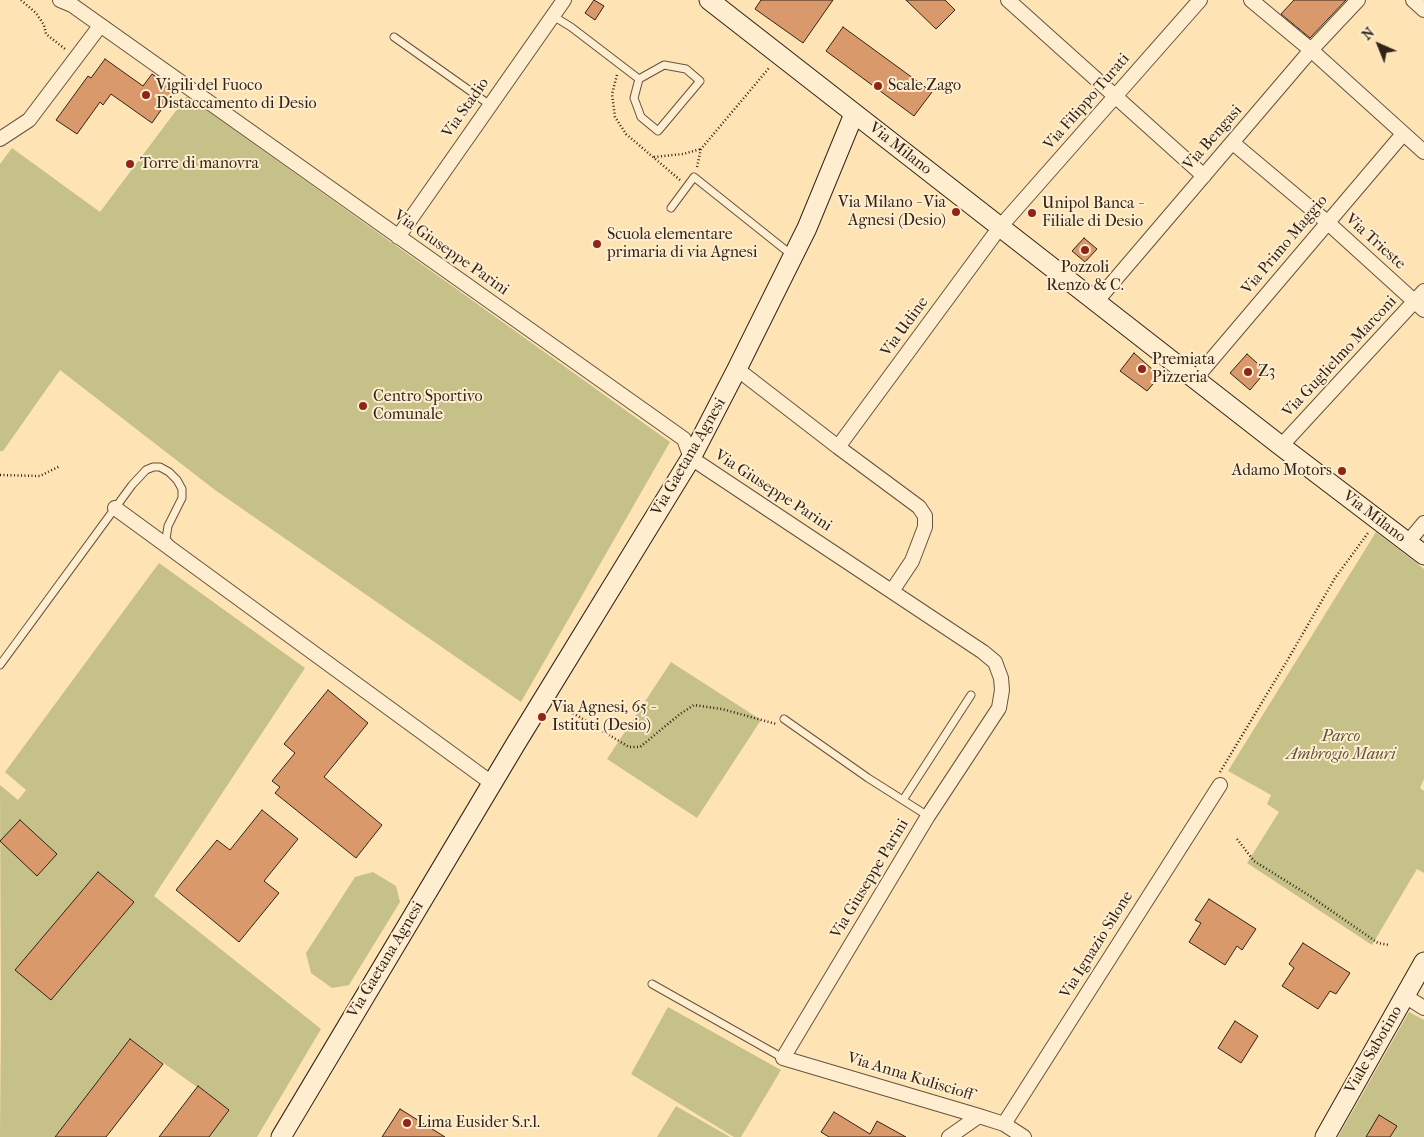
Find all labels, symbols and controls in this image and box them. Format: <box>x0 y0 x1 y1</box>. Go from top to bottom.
north arrow <box>1354 20 1404 70</box>
text: N <box>1359 24 1378 44</box>
street label: Via Filippo Turati <box>1040 50 1134 154</box>
street label: Via Stadio <box>438 74 494 142</box>
place label: Vigili del Fuoco Distaccamento di Desio <box>156 76 317 114</box>
place label: Scale Zago <box>888 76 961 96</box>
marker: Scale Zago <box>872 80 884 92</box>
marker: Vigili del Fuoco Distaccamento di Desio <box>140 89 152 101</box>
street label: Via Bengasi <box>1179 101 1247 175</box>
street label: Via Milano <box>865 119 935 179</box>
place label: Torre di manovra <box>140 154 259 174</box>
marker: Torre di manovra <box>124 158 136 170</box>
street label: Via Primo Maggio <box>1238 191 1332 299</box>
place label: Via Milano - Via Agnesi (Desio) <box>838 193 946 231</box>
place label: Unipol Banca - Filiale di Desio <box>1042 194 1143 232</box>
street label: Via Giuseppe Parini <box>390 206 512 300</box>
marker: Via Milano - Via Agnesi (Desio) <box>950 206 962 218</box>
marker: Unipol Banca - Filiale di Desio <box>1026 207 1038 219</box>
street label: Via Trieste <box>1341 210 1409 274</box>
place label: Scuola elementare primaria di via Agnesi <box>607 225 757 263</box>
marker: Scuola elementare primaria di via Agnesi <box>591 238 603 250</box>
marker: Pozzoli Renzo & C. <box>1079 244 1091 256</box>
place label: Pozzoli Renzo & C. <box>1046 258 1124 296</box>
street label: Via Guglielmo Marconi <box>1279 292 1401 422</box>
street label: Via Udine <box>877 293 933 361</box>
place label: Premiata Pizzeria <box>1152 350 1215 388</box>
place label: Z3 <box>1258 362 1275 382</box>
marker: Premiata Pizzeria <box>1136 363 1148 375</box>
marker: Z3 <box>1242 366 1254 378</box>
place label: Centro Sportivo Comunale <box>373 387 483 425</box>
street label: Via Gaetana Agnesi <box>648 395 730 519</box>
marker: Centro Sportivo Comunale <box>357 400 369 412</box>
street label: Via Giuseppe Parini <box>711 446 835 536</box>
place label: Adamo Motors <box>1232 461 1332 481</box>
marker: Adamo Motors <box>1336 465 1348 477</box>
street label: Via Milano <box>1338 487 1410 547</box>
place label: Via Agnesi, 65 - Istituti (Desio) <box>552 698 655 736</box>
marker: Via Agnesi, 65 - Istituti (Desio) <box>536 711 548 723</box>
park label: Parco Ambrogio Mauri <box>1287 727 1395 765</box>
street label: Via Giuseppe Parini <box>827 816 913 942</box>
street label: Via Ignazio Silone <box>1056 888 1138 1002</box>
street label: Via Gaetana Agnesi <box>344 898 428 1022</box>
street label: Viale Sabotino <box>1341 1003 1407 1097</box>
street label: Via Anna Kuliscioff <box>845 1049 975 1105</box>
place label: Lima Eusider S.r.l. <box>417 1113 540 1133</box>
marker: Lima Eusider S.r.l. <box>401 1117 413 1129</box>

